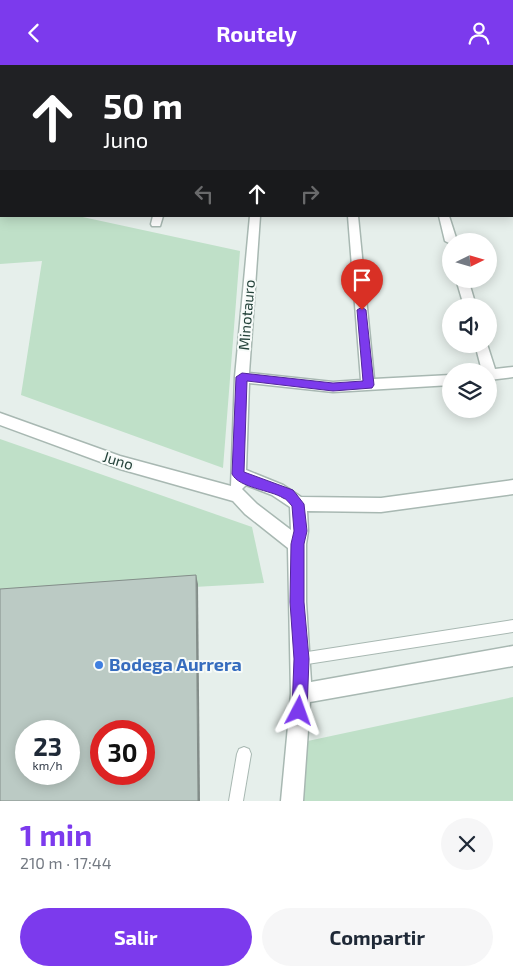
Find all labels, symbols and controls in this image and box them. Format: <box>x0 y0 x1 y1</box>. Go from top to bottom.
icon: back <box>20 19 48 47</box>
icon: person <box>465 19 493 47</box>
text: Routely <box>216 20 297 46</box>
text: 50 m <box>103 84 183 126</box>
icon: ahead <box>20 85 85 150</box>
text: Juno <box>103 126 148 152</box>
icon: left <box>190 180 218 208</box>
icon: ahead <box>243 180 271 208</box>
icon: right <box>296 180 324 208</box>
north arrow <box>442 233 498 287</box>
map controls <box>442 233 497 418</box>
pin <box>341 259 383 310</box>
icon: arrive <box>348 266 376 294</box>
street label: Minotauro <box>234 279 258 351</box>
button: sound <box>442 298 497 353</box>
button: layers <box>442 363 497 418</box>
street label: Juno <box>101 447 136 473</box>
place label: Bodega Aurrera <box>109 653 242 675</box>
marker: Bodega Aurrera <box>93 659 105 671</box>
position arrow <box>272 684 324 736</box>
speed limit sign: 30 <box>90 720 155 785</box>
text: 23 <box>33 731 62 761</box>
text: km/h <box>33 758 62 772</box>
text: 1 min <box>20 816 92 852</box>
button: close <box>441 818 493 870</box>
text: 210 m · 17:44 <box>20 853 112 872</box>
button: Salir <box>20 908 252 966</box>
button: Compartir <box>262 908 493 966</box>

